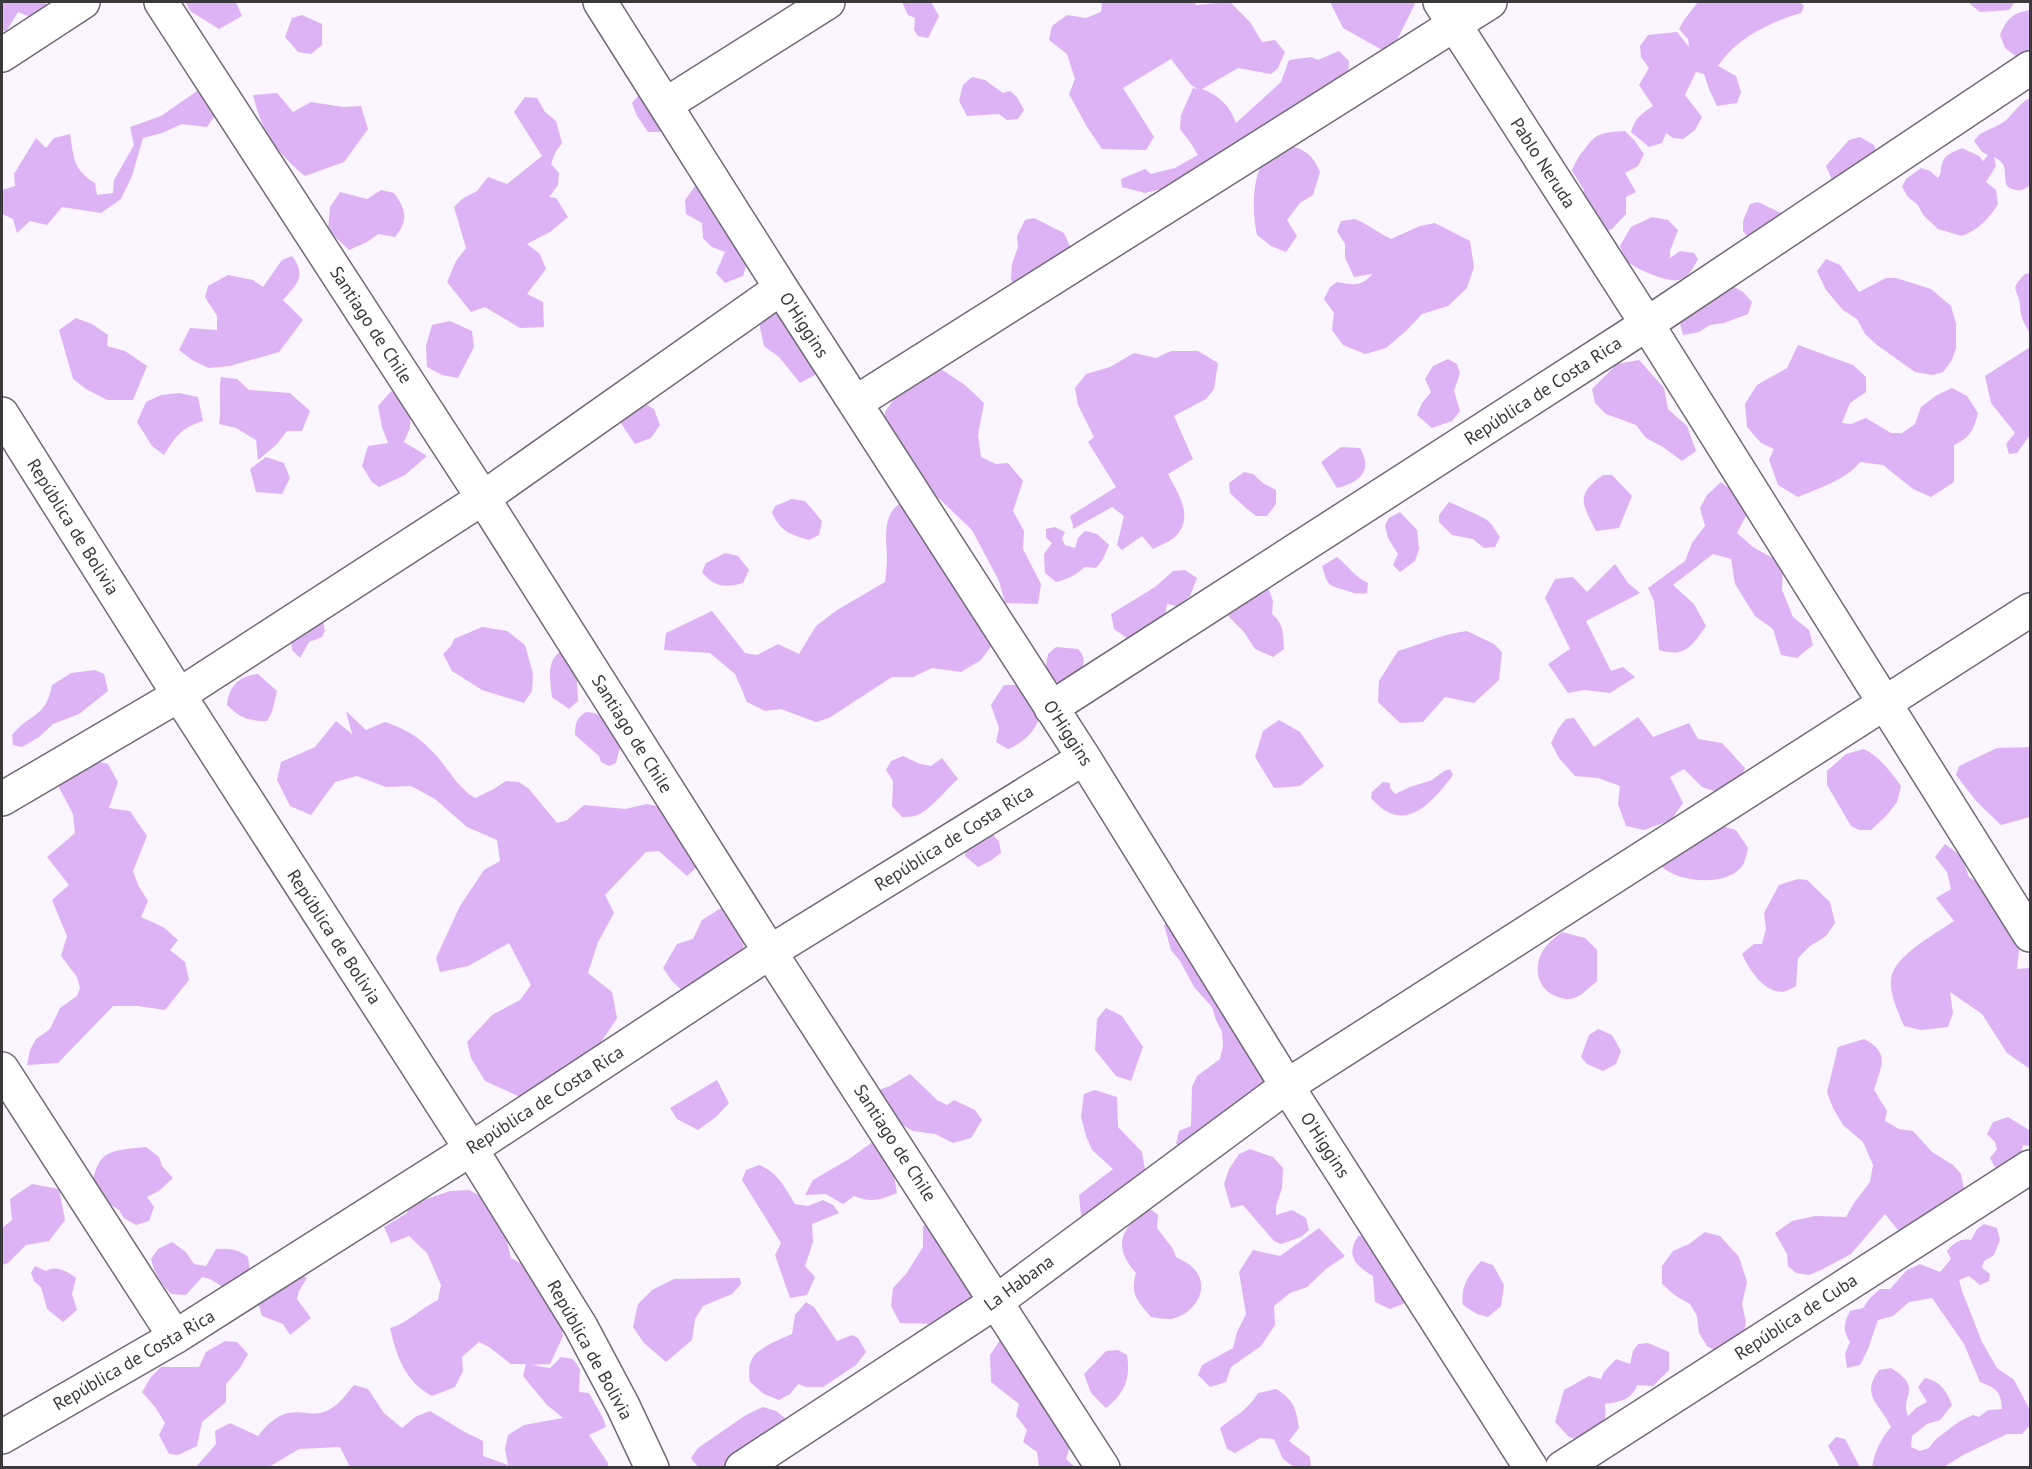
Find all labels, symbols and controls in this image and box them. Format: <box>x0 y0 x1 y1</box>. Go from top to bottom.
street label: Pablo Neruda <box>1506 113 1581 212</box>
street label: Santiago de Chile <box>325 262 418 388</box>
street label: O'Higgins <box>775 287 834 362</box>
street label: República de Costa Rica <box>1460 331 1626 450</box>
street label: República de Bolivia <box>22 454 125 599</box>
street label: Santiago de Chile <box>587 670 678 797</box>
street label: O'Higgins <box>1039 695 1098 770</box>
street label: República de Costa Rica <box>870 779 1037 896</box>
street label: República de Bolivia <box>282 865 387 1009</box>
street label: República de Costa Rica <box>462 1040 628 1159</box>
street label: Santiago de Chile <box>849 1080 942 1206</box>
street label: O'Higgins <box>1296 1107 1355 1182</box>
street label: La Habana <box>979 1249 1058 1316</box>
street label: República de Cuba <box>1730 1268 1862 1365</box>
street label: República de Bolivia <box>542 1276 638 1424</box>
street label: República de Costa Rica <box>49 1304 219 1415</box>

